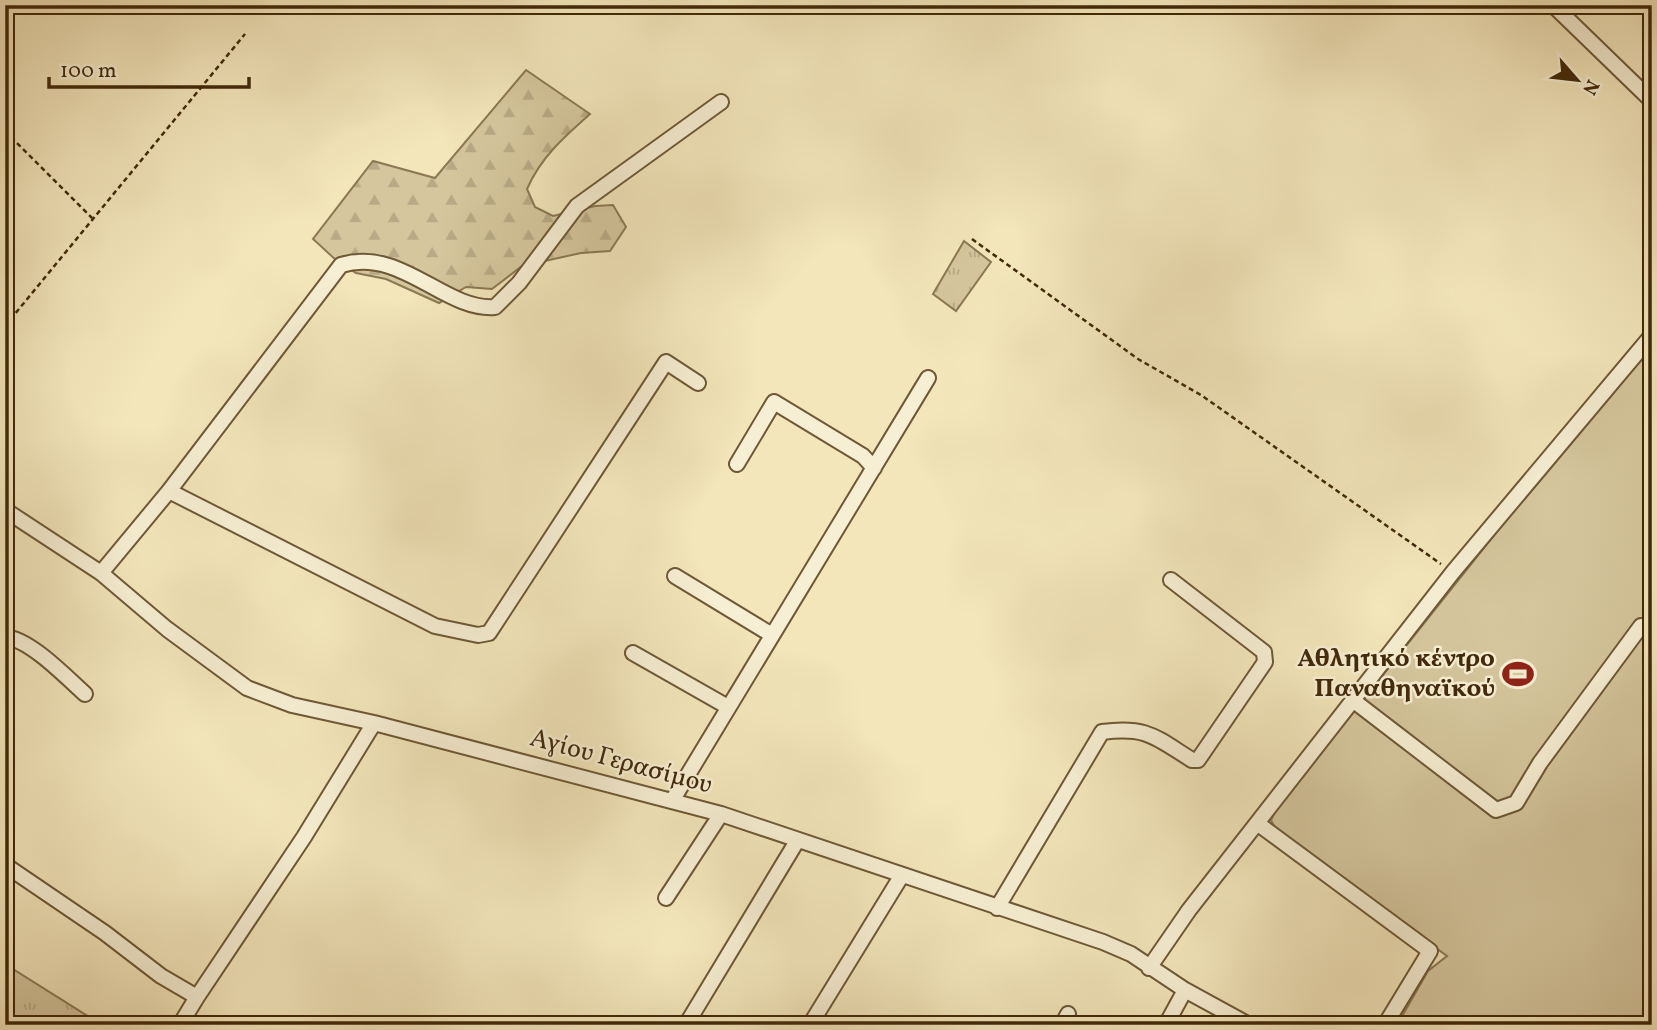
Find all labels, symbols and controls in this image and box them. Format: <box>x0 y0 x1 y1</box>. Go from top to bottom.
scale bar <box>49 46 248 90</box>
north arrow <box>1542 46 1612 116</box>
text: 100 m <box>60 57 117 86</box>
text: N <box>1575 75 1605 99</box>
place label: Αθλητικό κέντρο Παναθηναϊκού <box>1297 641 1495 707</box>
sports icon: Αθλητικό κέντρο Παναθηναϊκού <box>1501 657 1535 691</box>
street label: Αγίου Γερασίμου <box>526 720 716 804</box>

